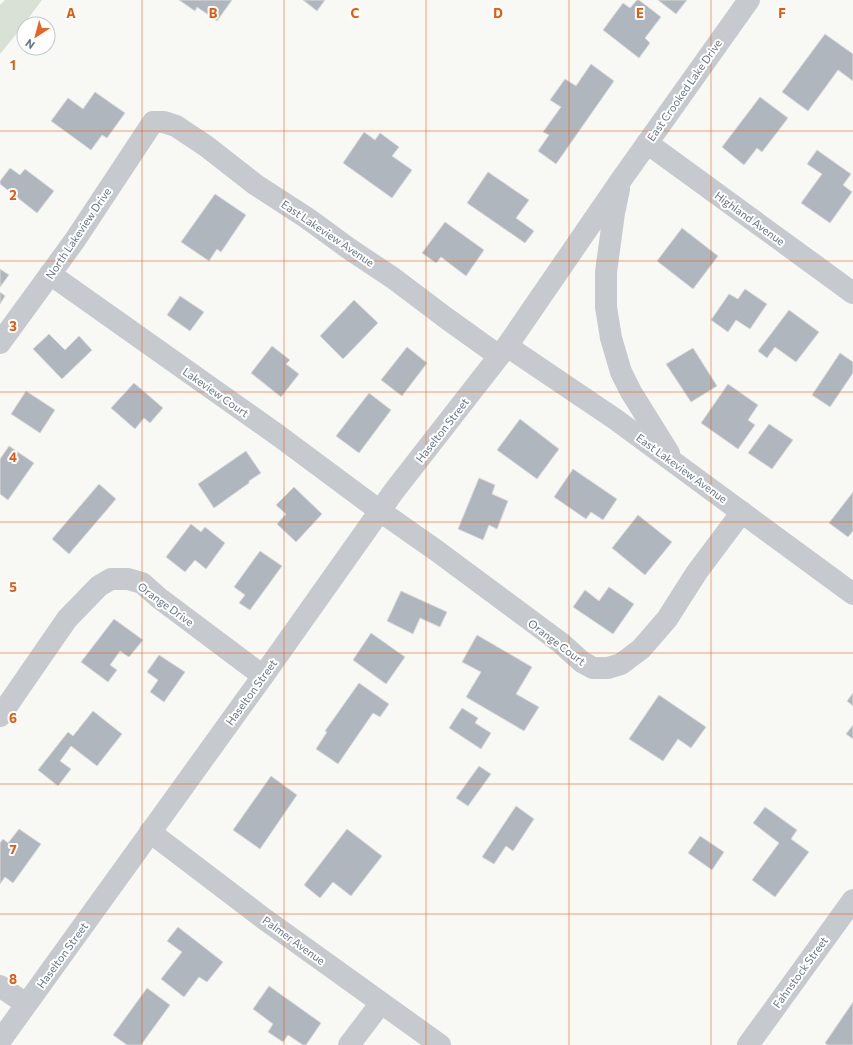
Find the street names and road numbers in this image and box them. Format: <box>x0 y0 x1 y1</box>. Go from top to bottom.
street label: East Crooked Lake Drive <box>644 37 724 143</box>
street label: North Lakeview Drive <box>43 185 113 281</box>
street label: Highland Avenue <box>712 188 788 248</box>
street label: East Lakeview Avenue <box>279 197 377 269</box>
street label: Lakeview Court <box>180 364 252 420</box>
street label: Haselton Street <box>413 395 471 465</box>
street label: East Lakeview Avenue <box>634 431 730 505</box>
street label: Orange Drive <box>136 579 197 629</box>
street label: Orange Court <box>526 616 589 668</box>
street label: Haselton Street <box>223 656 279 727</box>
street label: Palmer Avenue <box>260 913 328 967</box>
street label: Haselton Street <box>34 919 90 990</box>
street label: Fahnstock Street <box>770 933 831 1010</box>

